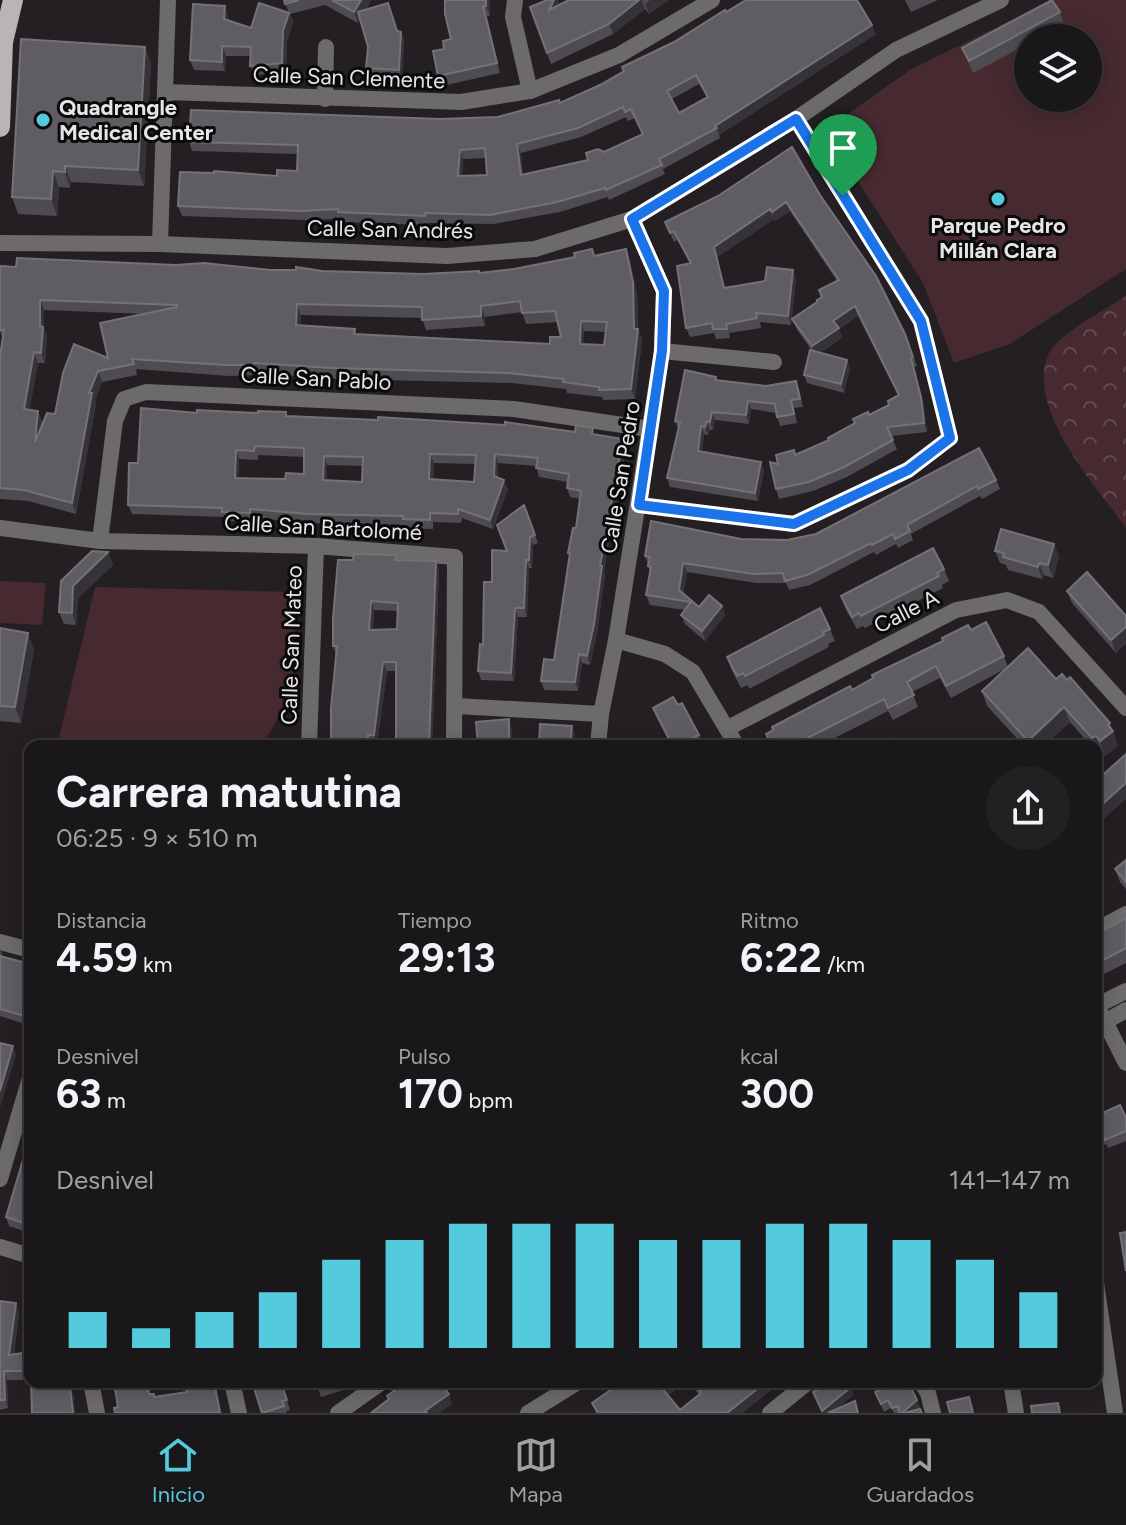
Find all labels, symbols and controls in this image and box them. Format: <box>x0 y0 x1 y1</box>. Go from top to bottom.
map controls <box>1014 24 1102 112</box>
button: layers <box>1014 24 1102 112</box>
street label: Calle San Clemente <box>252 61 446 94</box>
place label: Quadrangle Medical Center <box>59 94 214 146</box>
marker: Quadrangle Medical Center <box>34 111 52 129</box>
pin <box>809 114 877 196</box>
icon: arrive <box>821 126 865 170</box>
marker: Parque Pedro Millán Clara <box>989 190 1007 208</box>
place label: Parque Pedro Millán Clara <box>930 212 1066 264</box>
street label: Calle San Andrés <box>307 215 473 244</box>
street label: Calle San Pablo <box>240 361 392 396</box>
street label: Calle San Pedro <box>595 399 646 555</box>
street label: Calle San Bartolomé <box>223 509 423 546</box>
street label: Calle San Mateo <box>275 565 308 725</box>
street label: Calle A <box>869 584 943 639</box>
text: Carrera matutina <box>56 765 402 818</box>
button: share <box>986 766 1070 850</box>
text: 06:25 · 9 × 510 m <box>56 822 258 854</box>
text: Distancia <box>56 907 146 934</box>
text: Tiempo <box>398 907 472 934</box>
text: Ritmo <box>740 907 799 934</box>
text: 4.59 <box>56 934 138 982</box>
text: 29:13 <box>398 934 496 982</box>
text: 6:22 <box>740 934 822 982</box>
text: km <box>138 951 173 978</box>
text: /km <box>822 951 865 978</box>
text: Desnivel <box>56 1043 139 1070</box>
text: Pulso <box>398 1043 451 1070</box>
text: kcal <box>740 1043 778 1070</box>
text: 63 <box>56 1070 101 1118</box>
text: 170 <box>398 1070 463 1118</box>
text: 300 <box>740 1070 814 1118</box>
text: m <box>101 1087 126 1114</box>
text: bpm <box>463 1087 513 1114</box>
text: Desnivel <box>56 1164 154 1196</box>
text: 141–147 m <box>949 1164 1070 1196</box>
tab: Inicio <box>152 1433 205 1508</box>
tab: Mapa <box>509 1433 563 1508</box>
tab: Guardados <box>866 1433 974 1508</box>

